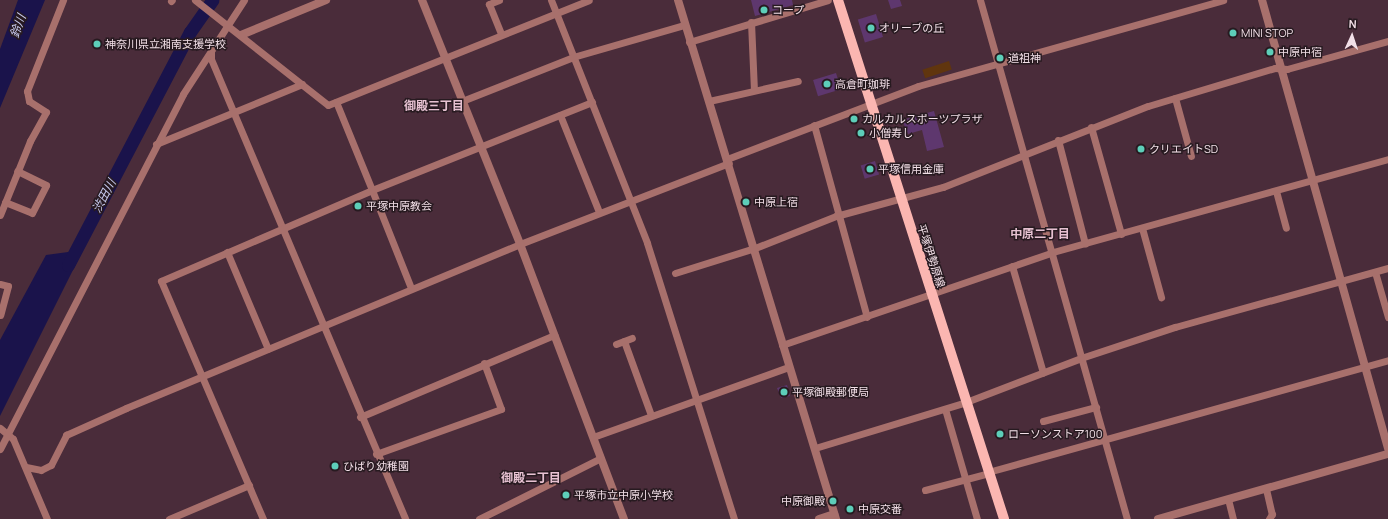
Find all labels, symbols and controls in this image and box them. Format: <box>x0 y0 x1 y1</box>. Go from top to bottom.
place label: コープ <box>772 3 805 17</box>
marker: コープ <box>759 5 769 15</box>
water label: 鈴川 <box>7 12 29 40</box>
north arrow <box>1332 16 1372 56</box>
text: N <box>1348 16 1357 31</box>
place label: オリーブの丘 <box>879 21 945 35</box>
marker: オリーブの丘 <box>866 23 876 33</box>
place label: MINI STOP <box>1241 26 1293 40</box>
marker: MINI STOP <box>1228 28 1238 38</box>
place label: 神奈川県立湘南支援学校 <box>105 37 226 51</box>
marker: 神奈川県立湘南支援学校 <box>92 39 102 49</box>
place label: 中原中宿 <box>1278 45 1322 59</box>
marker: 中原中宿 <box>1265 47 1275 57</box>
place label: 道祖神 <box>1008 51 1041 65</box>
marker: 道祖神 <box>995 53 1005 63</box>
place label: 高倉町珈琲 <box>835 77 890 91</box>
marker: 高倉町珈琲 <box>822 79 832 89</box>
district label: 御殿三丁目 <box>404 99 464 113</box>
place label: カルカルスポーツプラザ <box>862 112 983 126</box>
marker: カルカルスポーツプラザ <box>849 114 859 124</box>
place label: 小僧寿し <box>869 126 913 140</box>
marker: 小僧寿し <box>856 128 866 138</box>
place label: クリエイトSD <box>1149 142 1218 156</box>
marker: クリエイトSD <box>1136 144 1146 154</box>
place label: 平塚信用金庫 <box>878 162 944 176</box>
marker: 平塚信用金庫 <box>865 164 875 174</box>
water label: 渋田川 <box>89 177 119 215</box>
place label: 中原上宿 <box>754 195 798 209</box>
marker: 中原上宿 <box>741 197 751 207</box>
place label: 平塚中原教会 <box>366 199 432 213</box>
marker: 平塚中原教会 <box>353 201 363 211</box>
street label: 平塚伊勢原線 <box>915 223 947 289</box>
district label: 中原二丁目 <box>1010 227 1070 241</box>
place label: 平塚御殿郵便局 <box>792 385 869 399</box>
marker: 平塚御殿郵便局 <box>779 387 789 397</box>
place label: ローソンストア100 <box>1008 427 1103 441</box>
marker: ローソンストア100 <box>995 429 1005 439</box>
place label: ひばり幼稚園 <box>343 459 409 473</box>
marker: ひばり幼稚園 <box>330 461 340 471</box>
district label: 御殿二丁目 <box>501 471 561 485</box>
place label: 平塚市立中原小学校 <box>574 488 673 502</box>
marker: 平塚市立中原小学校 <box>561 490 571 500</box>
place label: 中原御殿 <box>781 494 825 508</box>
marker: 中原御殿 <box>828 496 838 506</box>
place label: 中原交番 <box>858 502 902 516</box>
marker: 中原交番 <box>845 504 855 514</box>

